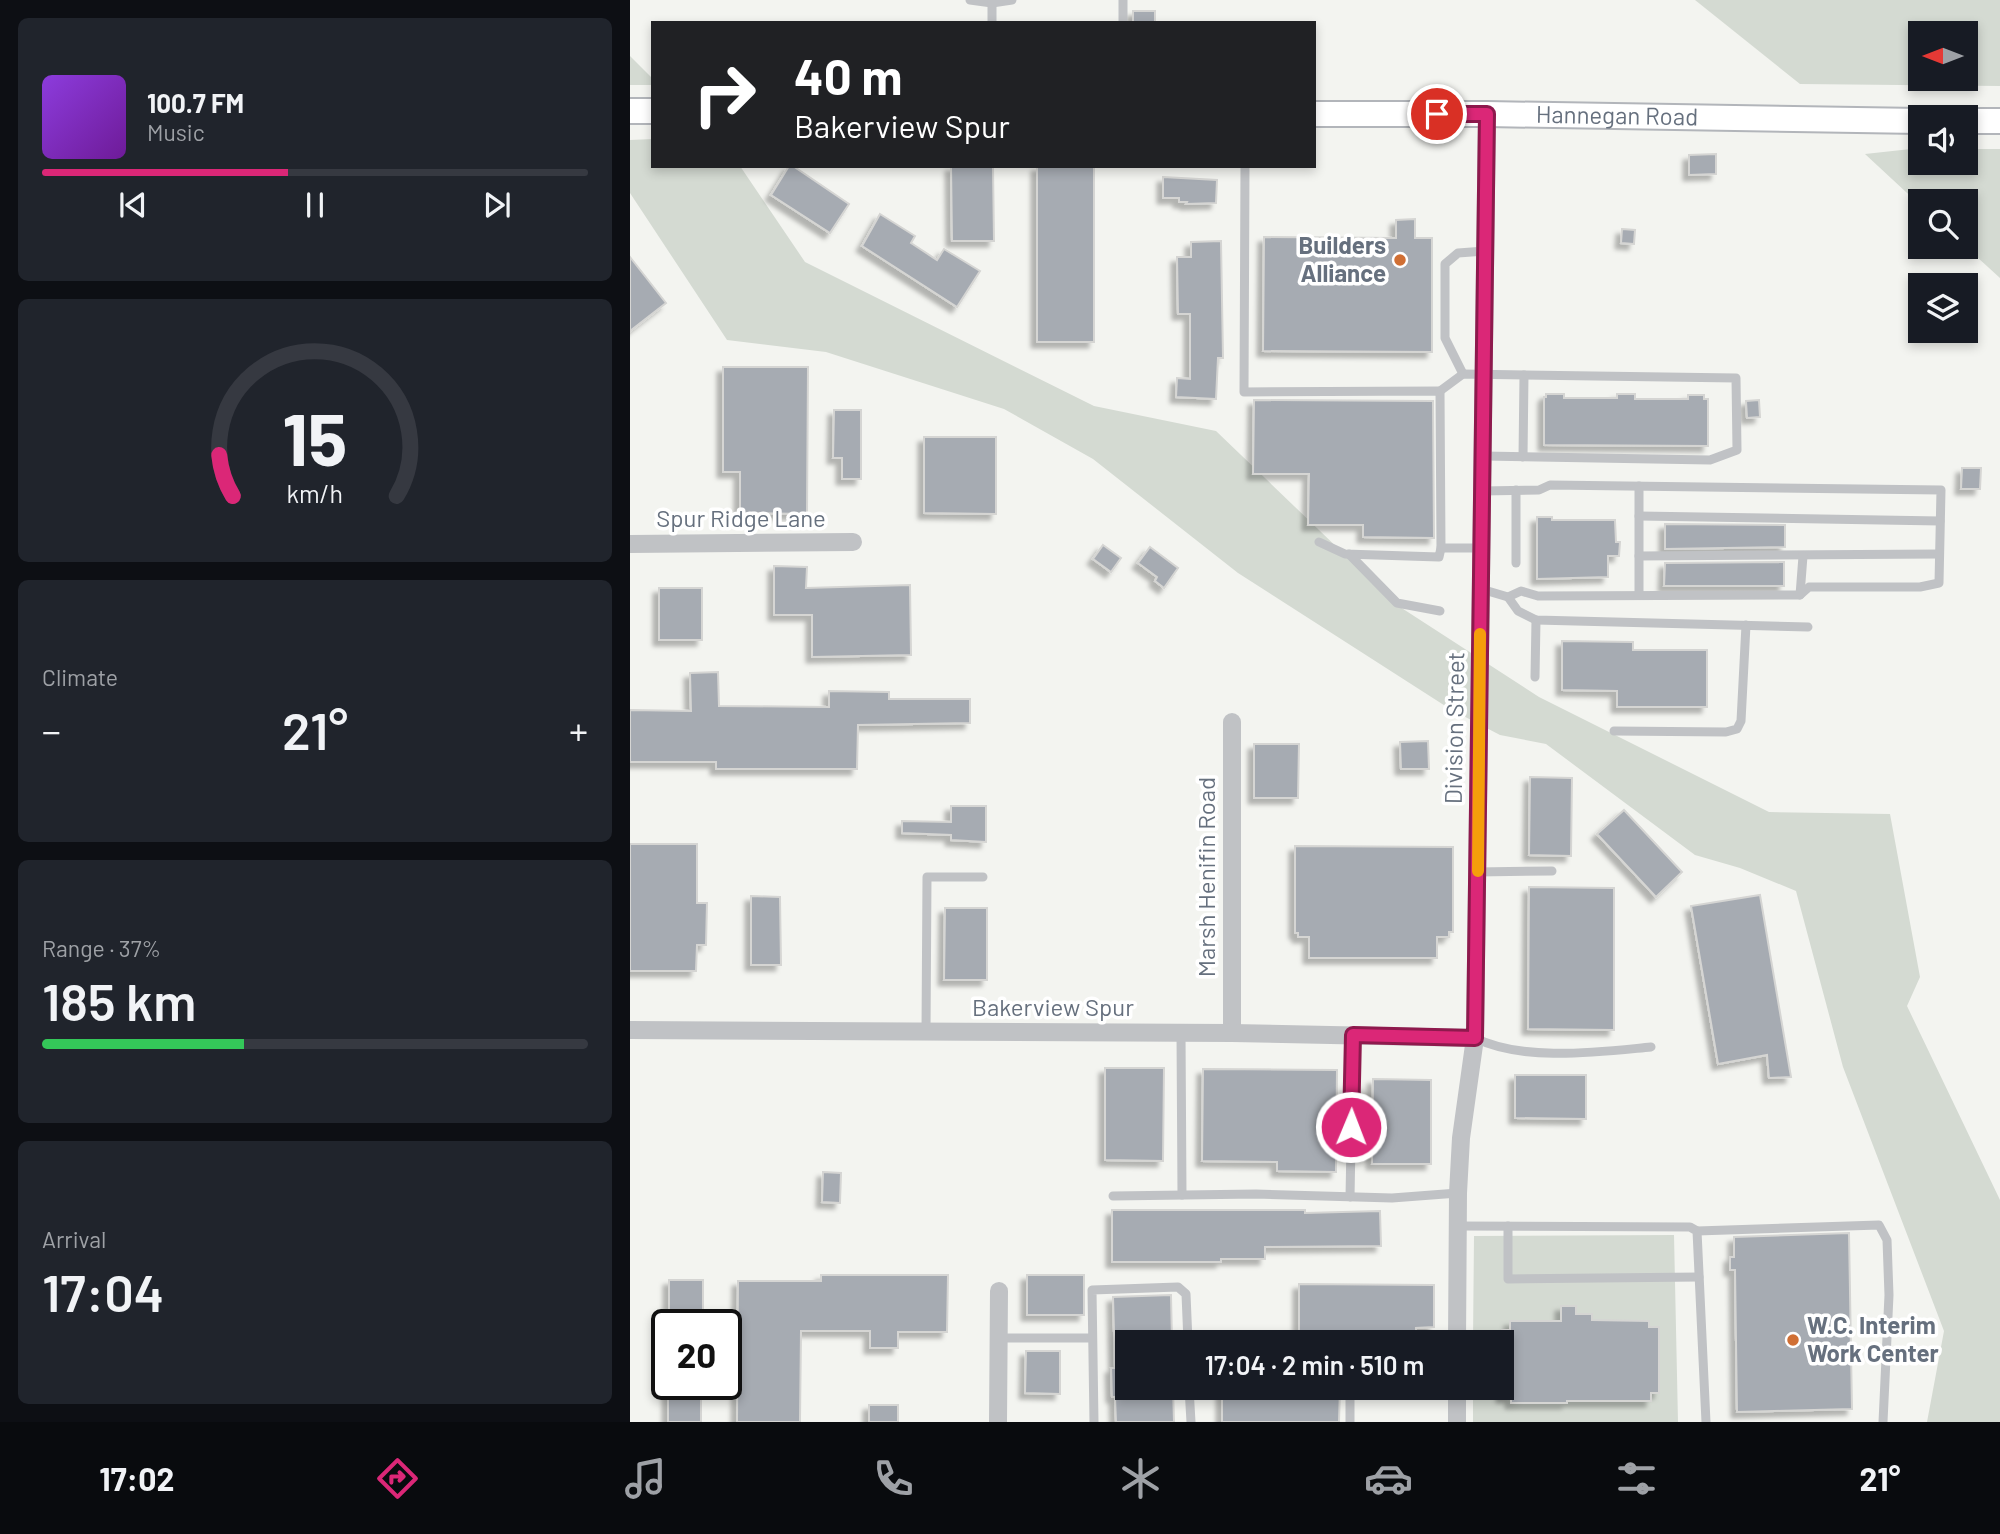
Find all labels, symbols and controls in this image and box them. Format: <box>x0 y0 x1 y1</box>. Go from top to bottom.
north arrow <box>1908 21 1978 91</box>
map controls <box>1908 21 1978 343</box>
text: 40 m <box>794 46 902 105</box>
icon: right <box>679 49 770 140</box>
pin <box>1407 84 1467 144</box>
text: 100.7 FM <box>147 87 244 118</box>
icon: arrive <box>1418 95 1456 133</box>
street label: Hannegan Road <box>1536 99 1698 130</box>
button: sound <box>1908 105 1978 175</box>
text: Bakerview Spur <box>794 106 1010 144</box>
text: Music <box>147 118 205 146</box>
icon: previous <box>114 186 152 224</box>
icon: pause <box>296 186 334 224</box>
icon: next <box>478 186 516 224</box>
button: search <box>1908 189 1978 259</box>
place label: Builders Alliance <box>1298 230 1386 287</box>
marker: Builders Alliance <box>1392 252 1408 268</box>
button: layers <box>1908 273 1978 343</box>
text: 15 <box>282 394 348 482</box>
text: km/h <box>287 478 343 508</box>
street label: Spur Ridge Lane <box>656 503 826 532</box>
street label: Division Street <box>1438 651 1469 804</box>
text: Climate <box>42 663 118 691</box>
text: 21° <box>282 698 348 760</box>
text: − <box>42 707 61 753</box>
text: + <box>569 707 588 753</box>
street label: Marsh Henifin Road <box>1191 777 1220 977</box>
text: Range · 37% <box>42 934 161 962</box>
text: 185 km <box>42 969 196 1031</box>
street label: Bakerview Spur <box>972 992 1134 1021</box>
position arrow <box>1314 1090 1388 1164</box>
text: Arrival <box>42 1225 106 1253</box>
text: 17:04 <box>42 1260 164 1322</box>
speed limit sign: 20 <box>651 1309 742 1400</box>
place label: W.C. Interim Work Center <box>1807 1310 1939 1367</box>
marker: W.C. Interim Work Center <box>1785 1332 1801 1348</box>
text: 17:04 · 2 min · 510 m <box>1205 1349 1424 1380</box>
icon: directions <box>373 1454 422 1503</box>
icon: music <box>621 1454 670 1503</box>
icon: phone <box>869 1454 918 1503</box>
icon: climate <box>1116 1454 1165 1503</box>
icon: car <box>1364 1454 1413 1503</box>
icon: filters <box>1612 1454 1661 1503</box>
text: 17:02 <box>99 1459 174 1497</box>
text: 21° <box>1860 1459 1901 1497</box>

